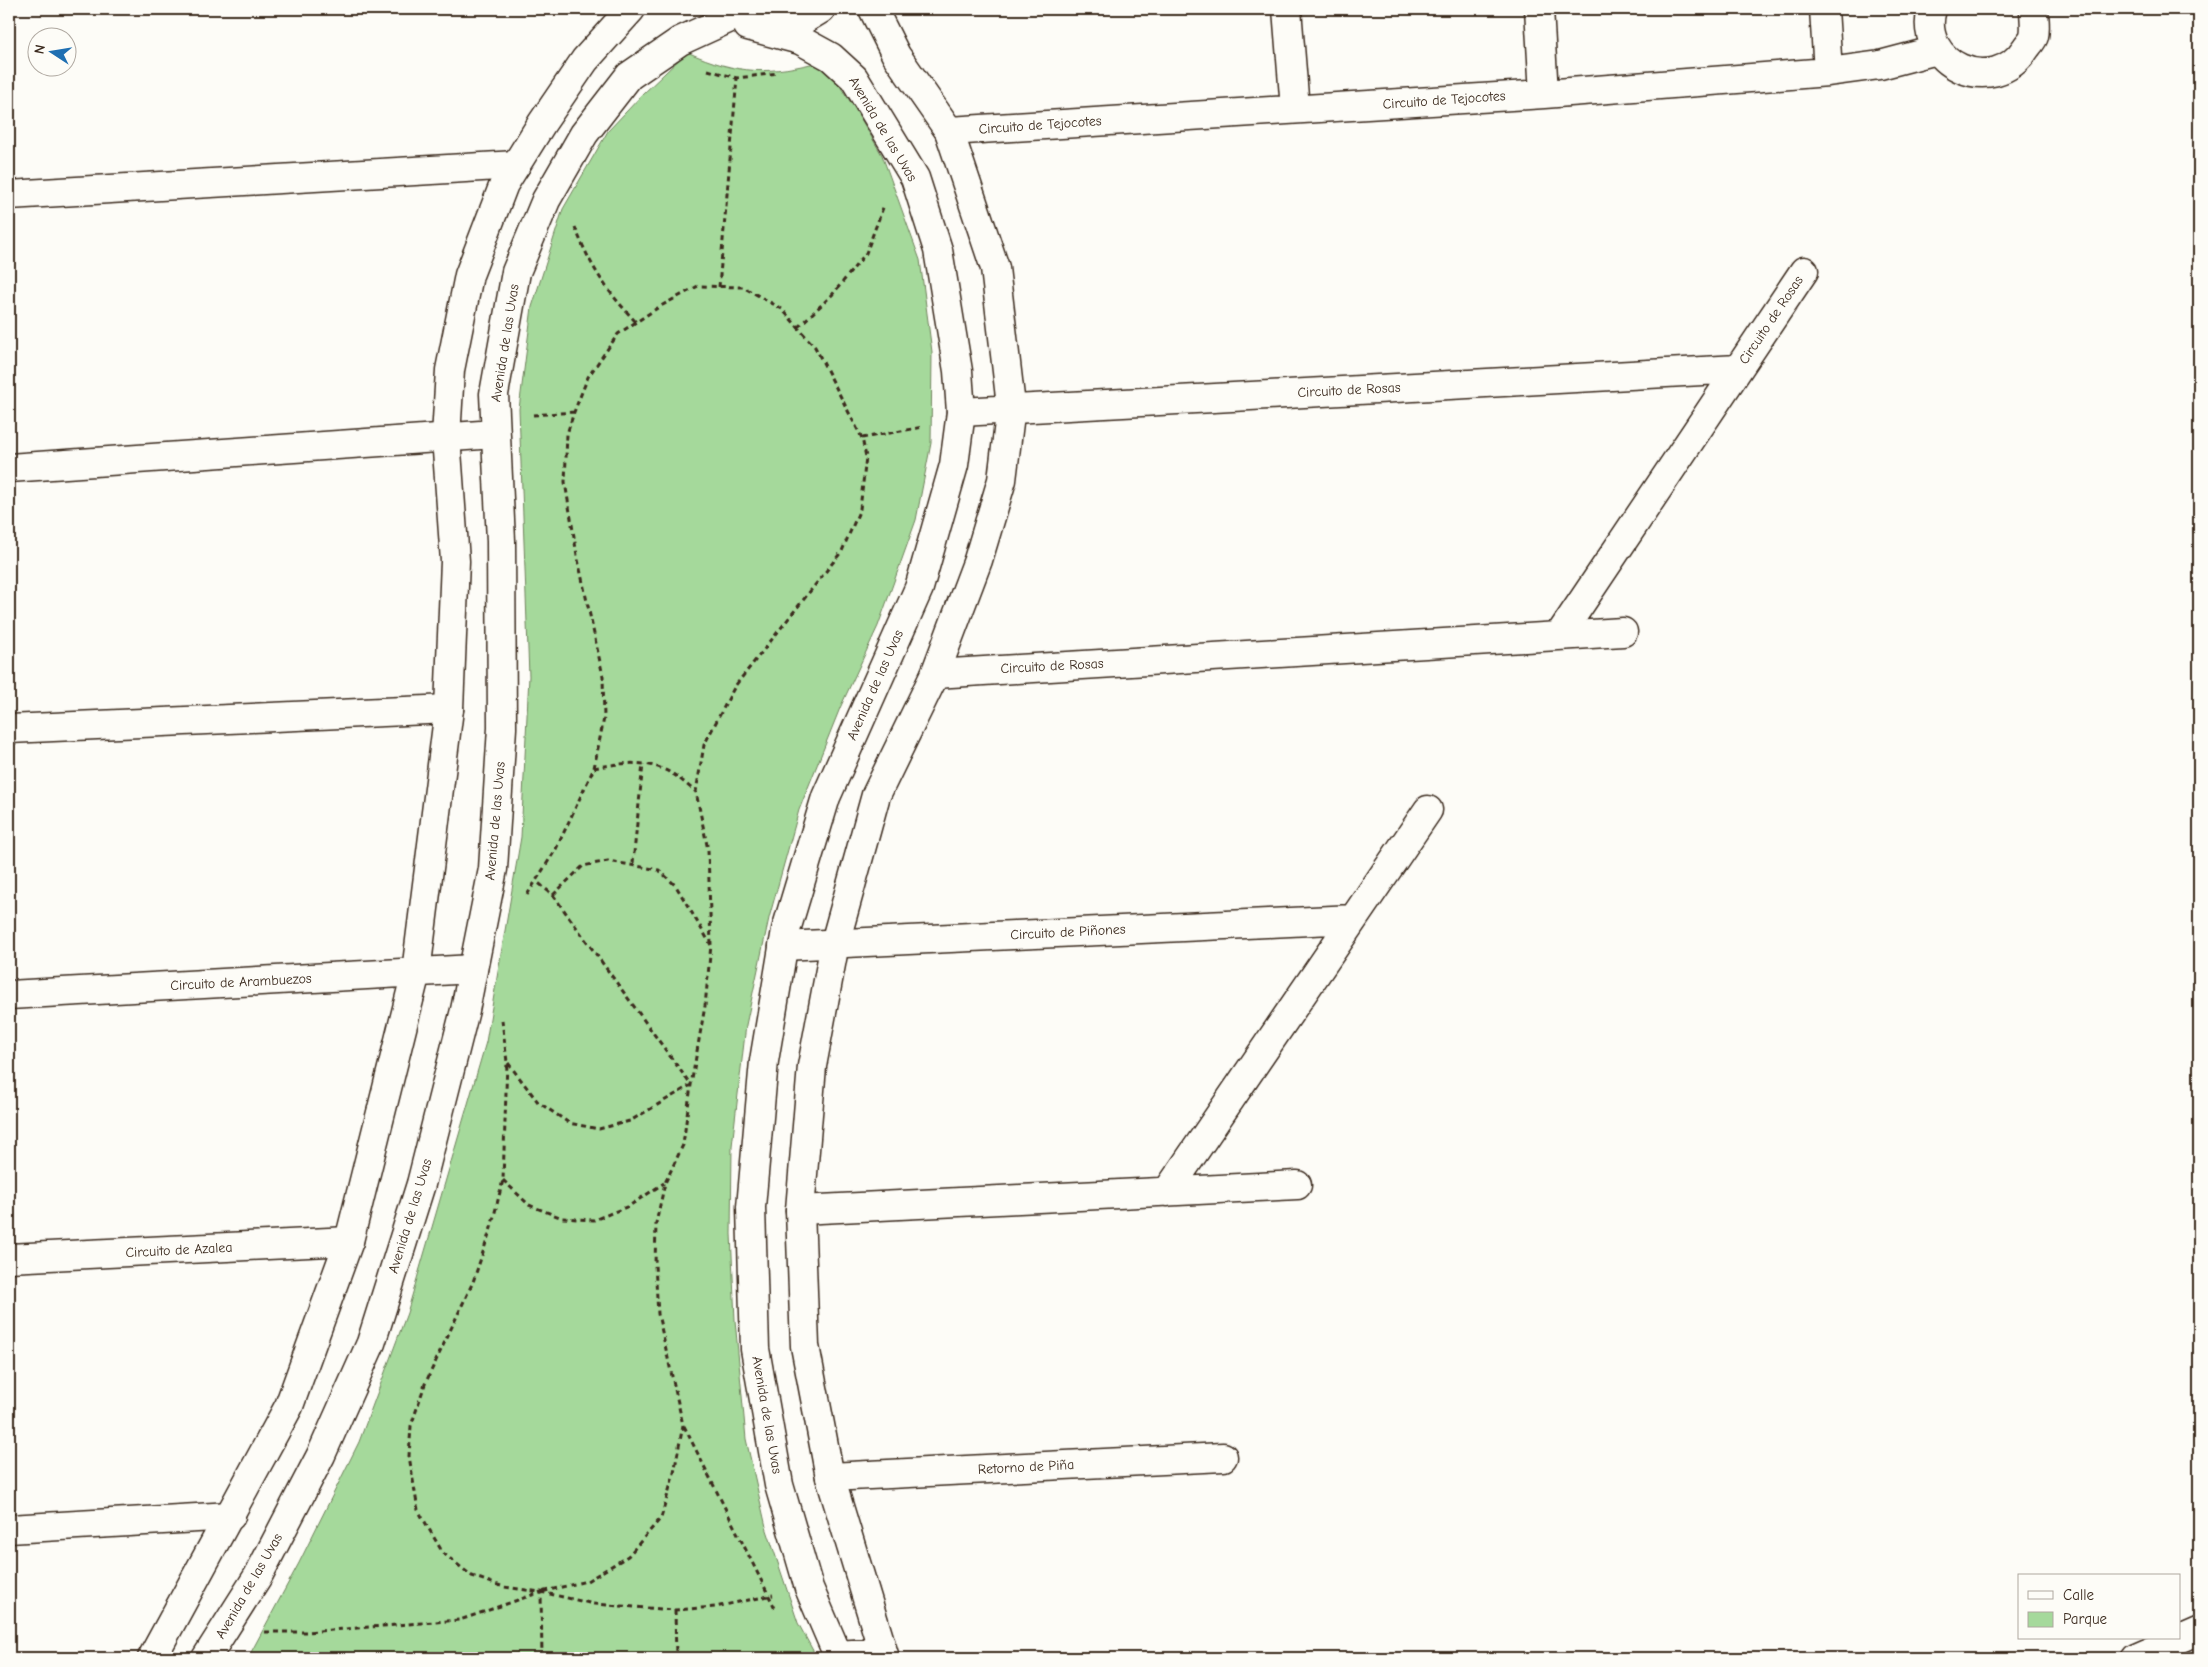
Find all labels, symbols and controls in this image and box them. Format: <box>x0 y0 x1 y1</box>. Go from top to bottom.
north arrow <box>28 28 78 78</box>
text: N <box>31 43 49 56</box>
street label: Avenida de las Uvas <box>845 74 921 185</box>
street label: Circuito de Tejocotes <box>1382 87 1506 113</box>
street label: Circuito de Tejocotes <box>978 112 1102 138</box>
street label: Circuito de Rosas <box>1735 272 1807 367</box>
street label: Avenida de las Uvas <box>487 283 523 403</box>
street label: Circuito de Rosas <box>1297 379 1401 401</box>
street label: Avenida de las Uvas <box>843 627 907 743</box>
street label: Circuito de Rosas <box>1000 655 1104 677</box>
street label: Avenida de las Uvas <box>481 761 509 881</box>
street label: Circuito de Piñones <box>1010 920 1126 944</box>
street label: Circuito de Arambuezos <box>170 970 312 994</box>
street label: Avenida de las Uvas <box>384 1156 436 1275</box>
street label: Circuito de Azalea <box>125 1239 233 1261</box>
street label: Avenida de las Uvas <box>748 1355 786 1475</box>
street label: Retorno de Piña <box>977 1456 1075 1478</box>
street label: Avenida de las Uvas <box>212 1530 286 1642</box>
legend <box>2018 1574 2180 1640</box>
text: Calle <box>2063 1586 2095 1604</box>
text: Parque <box>2063 1610 2108 1628</box>

